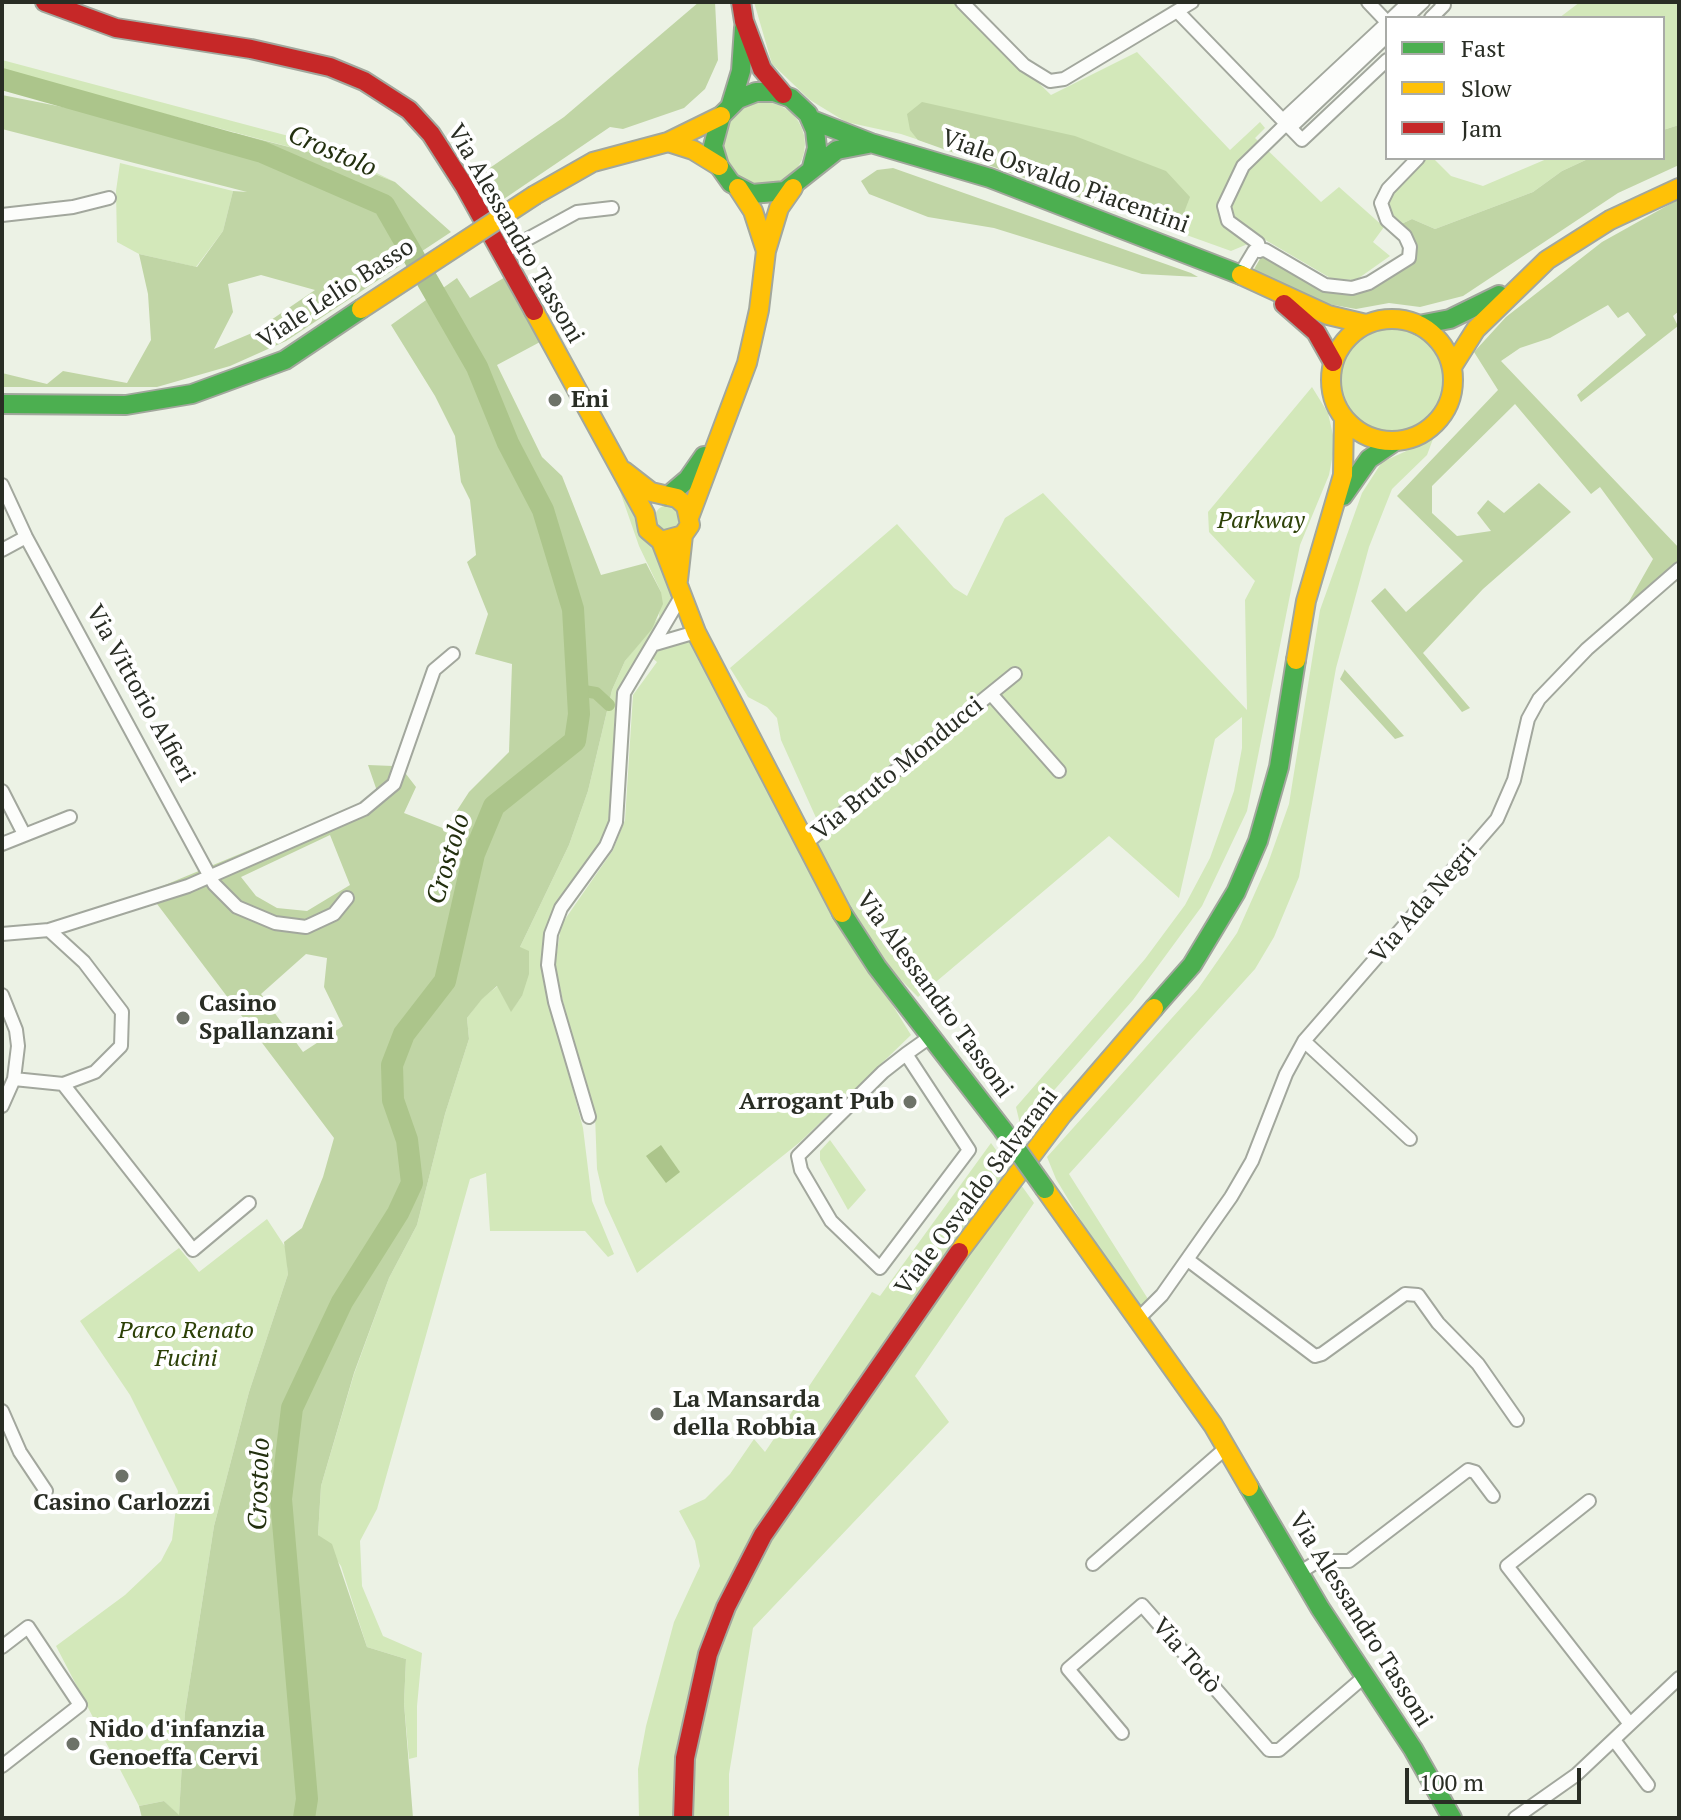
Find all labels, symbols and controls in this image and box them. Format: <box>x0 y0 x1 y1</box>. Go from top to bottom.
legend <box>1385 16 1665 160</box>
text: Fast <box>1461 32 1505 64</box>
text: Slow <box>1461 72 1512 104</box>
text: Jam <box>1461 112 1502 144</box>
water label: Crostolo <box>283 119 381 185</box>
street label: Via Alessandro Tassoni <box>441 119 589 349</box>
street label: Viale Osvaldo Piacentini <box>937 124 1193 240</box>
street label: Viale Lelio Basso <box>252 233 420 355</box>
place label: Eni <box>571 386 609 414</box>
marker: Eni <box>546 391 564 409</box>
park label: Parkway <box>1217 507 1305 535</box>
street label: Via Vittorio Alfieri <box>79 600 201 788</box>
street label: Via Bruto Monducci <box>807 691 989 847</box>
water label: Crostolo <box>420 810 478 908</box>
street label: Via Ada Negri <box>1365 839 1483 969</box>
street label: Via Alessandro Tassoni <box>850 886 1018 1104</box>
place label: Casino Spallanzani <box>199 990 334 1046</box>
marker: Casino Spallanzani <box>174 1009 192 1027</box>
street label: Viale Osvaldo Salvarani <box>890 1083 1064 1301</box>
place label: Arrogant Pub <box>739 1088 894 1116</box>
marker: Arrogant Pub <box>901 1093 919 1111</box>
park label: Parco Renato Fucini <box>118 1317 254 1373</box>
place label: La Mansarda della Robbia <box>673 1386 820 1442</box>
marker: La Mansarda della Robbia <box>648 1405 666 1423</box>
water label: Crostolo <box>243 1437 277 1531</box>
marker: Casino Carlozzi <box>113 1467 131 1485</box>
place label: Casino Carlozzi <box>33 1489 211 1517</box>
street label: Via Alessandro Tassoni <box>1282 1507 1438 1733</box>
street label: Via Totò <box>1146 1613 1226 1699</box>
place label: Nido d'infanzia Genoeffa Cervi <box>89 1716 265 1772</box>
marker: Nido d'infanzia Genoeffa Cervi <box>64 1735 82 1753</box>
scale bar <box>1409 1752 1585 1802</box>
text: 100 m <box>1419 1766 1484 1798</box>

